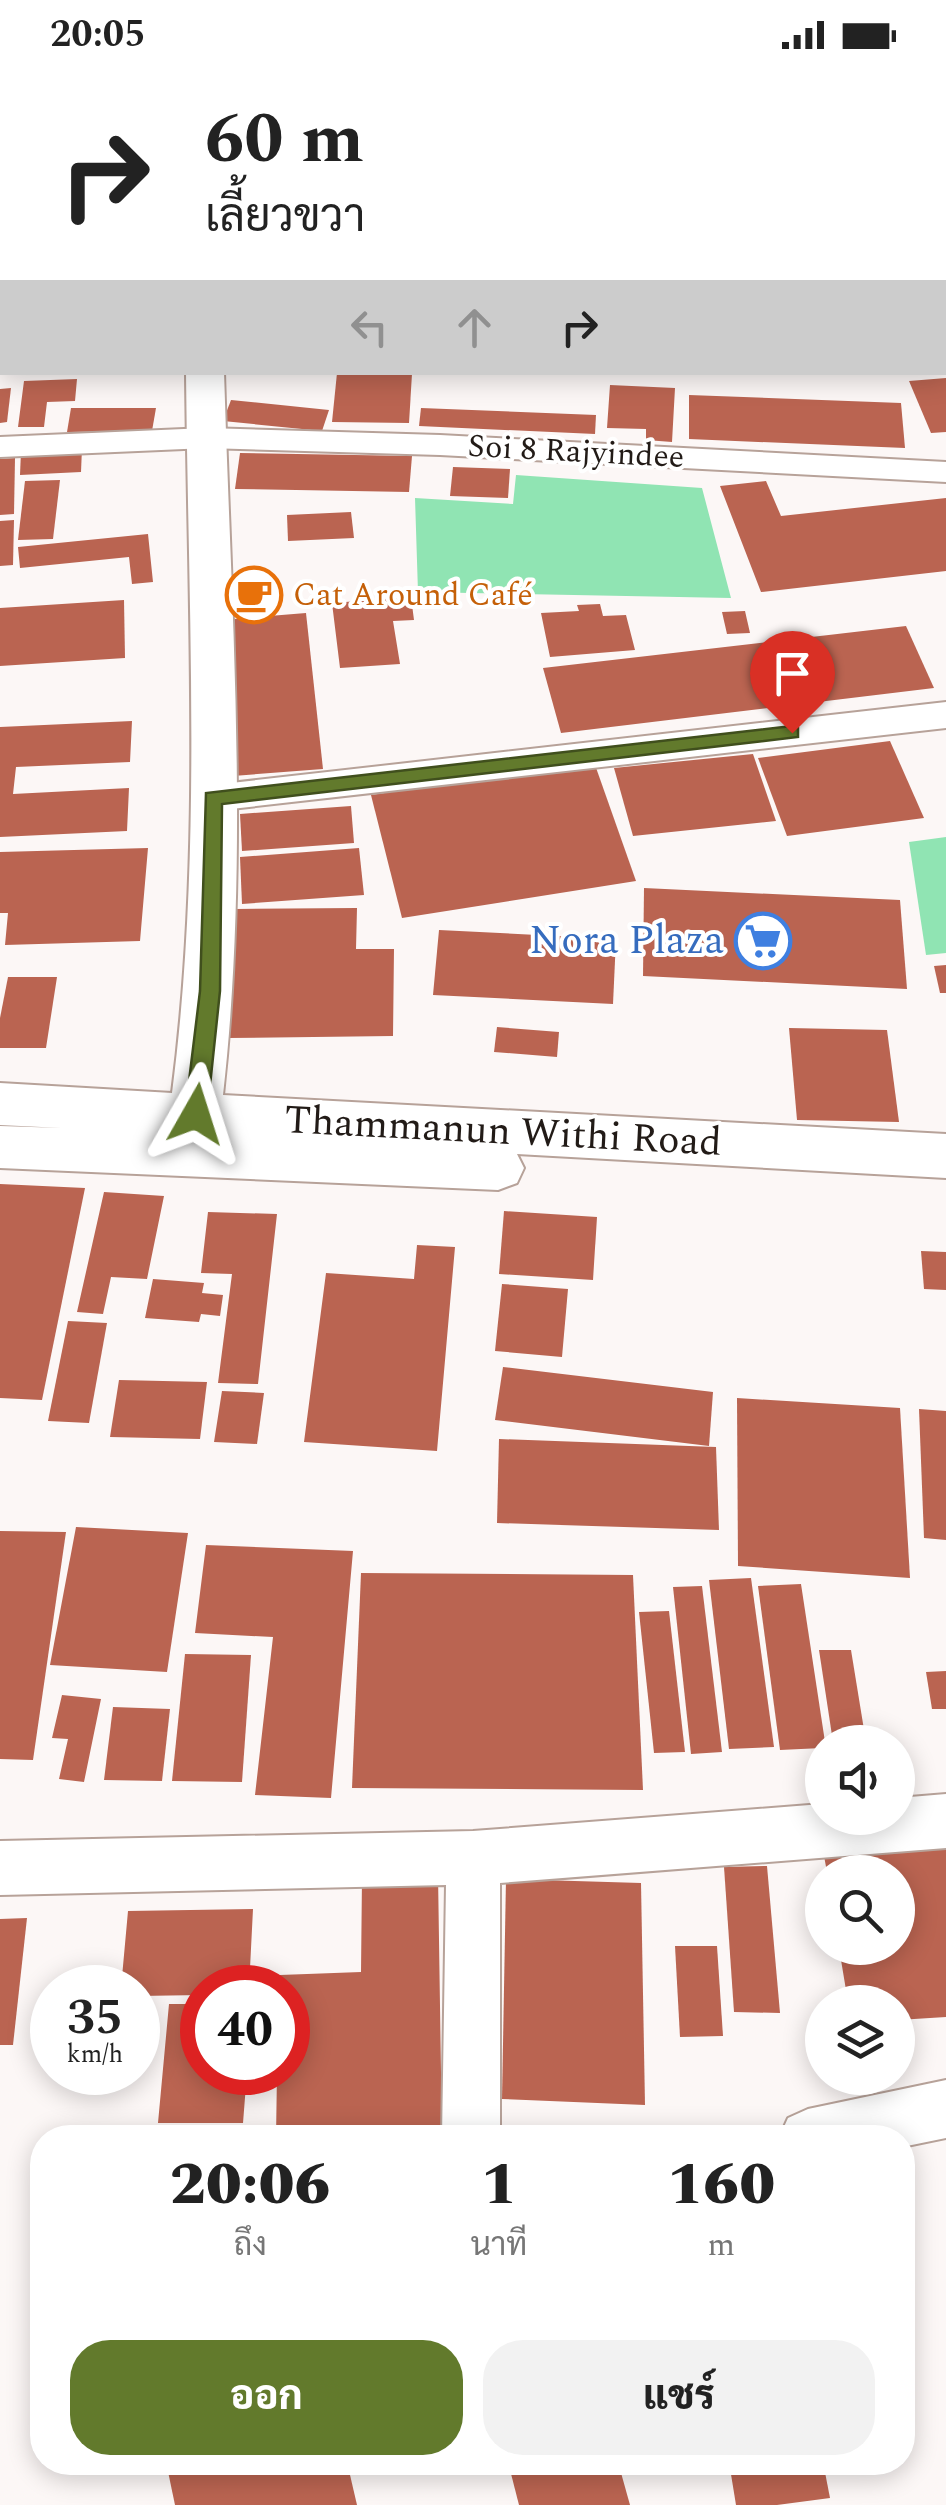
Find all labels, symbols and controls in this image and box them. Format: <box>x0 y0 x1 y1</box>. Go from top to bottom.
text: 20:05 <box>50 6 145 64</box>
text: 60 m <box>205 87 364 193</box>
icon: right <box>40 110 170 240</box>
text: เลี้ยวขวา <box>205 183 365 252</box>
icon: left <box>342 300 397 355</box>
icon: ahead <box>447 300 502 355</box>
icon: right <box>552 300 607 355</box>
street label: Soi 8 Rajyindee <box>466 422 686 482</box>
cafe icon: Cat Around Café <box>224 565 284 625</box>
place label: Cat Around Café <box>293 571 533 620</box>
pin <box>750 631 835 734</box>
icon: arrive <box>765 646 820 701</box>
place label: Nora Plaza <box>529 911 724 972</box>
supermarket icon: Nora Plaza <box>733 911 793 971</box>
position arrow <box>144 1062 248 1166</box>
street label: Thammanun Withi Road <box>283 1090 723 1174</box>
map controls <box>805 1725 915 2095</box>
button: sound <box>805 1725 915 1835</box>
button: search <box>805 1855 915 1965</box>
speed limit sign: 40 <box>180 1965 310 2095</box>
text: 35 <box>67 1980 123 2056</box>
button: layers <box>805 1985 915 2095</box>
text: km/h <box>67 2036 123 2074</box>
text: 20:06 <box>170 2139 331 2231</box>
text: 1 <box>481 2139 517 2231</box>
text: 160 <box>667 2139 775 2231</box>
text: ถึง <box>234 2221 267 2270</box>
text: นาที <box>470 2221 527 2270</box>
text: m <box>707 2221 735 2270</box>
button: ออก <box>70 2340 463 2455</box>
button: แชร์ <box>483 2340 875 2455</box>

